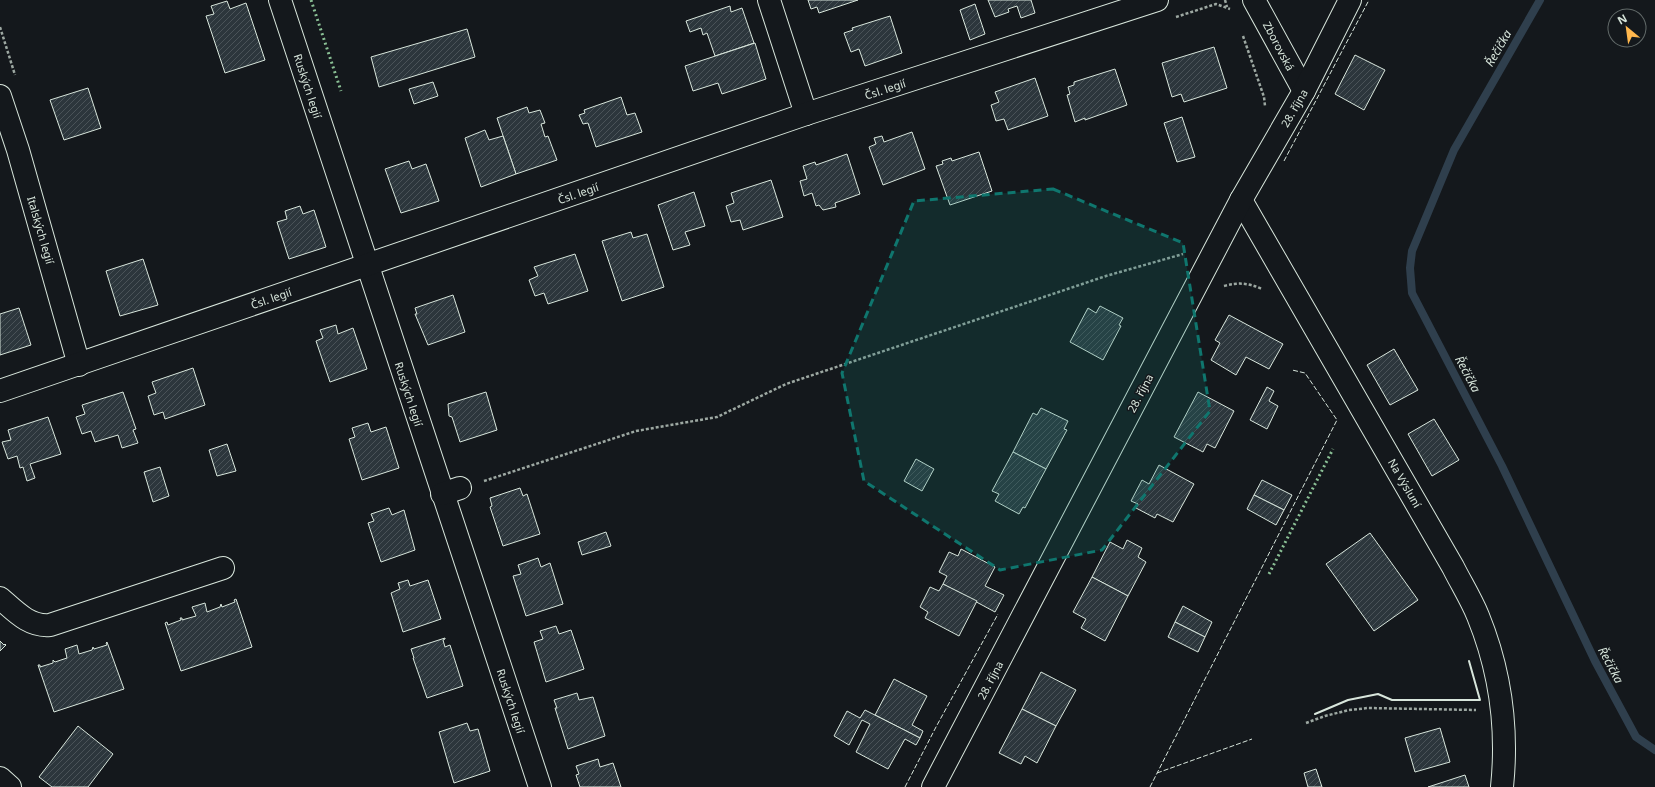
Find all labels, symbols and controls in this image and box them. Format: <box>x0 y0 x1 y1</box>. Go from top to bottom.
north arrow <box>1607 8 1647 48</box>
text: N <box>1614 10 1629 28</box>
street label: Zborovská <box>1260 19 1298 73</box>
water label: Řečička <box>1481 26 1515 69</box>
street label: Ruských legií <box>291 52 326 121</box>
street label: Čsl. legií <box>863 75 909 103</box>
street label: 28. října <box>1277 86 1311 130</box>
street label: Čsl. legií <box>556 179 602 207</box>
street label: Italských legií <box>24 194 58 267</box>
street label: Čsl. legií <box>249 284 295 312</box>
water label: Řečička <box>1451 353 1485 396</box>
street label: Ruských legií <box>392 360 427 429</box>
street label: 28. října <box>1124 371 1156 415</box>
street label: Na Výsluní <box>1385 456 1426 511</box>
water label: Řečička <box>1594 644 1628 687</box>
street label: 28. října <box>974 658 1006 702</box>
street label: Ruských legií <box>494 667 529 736</box>

